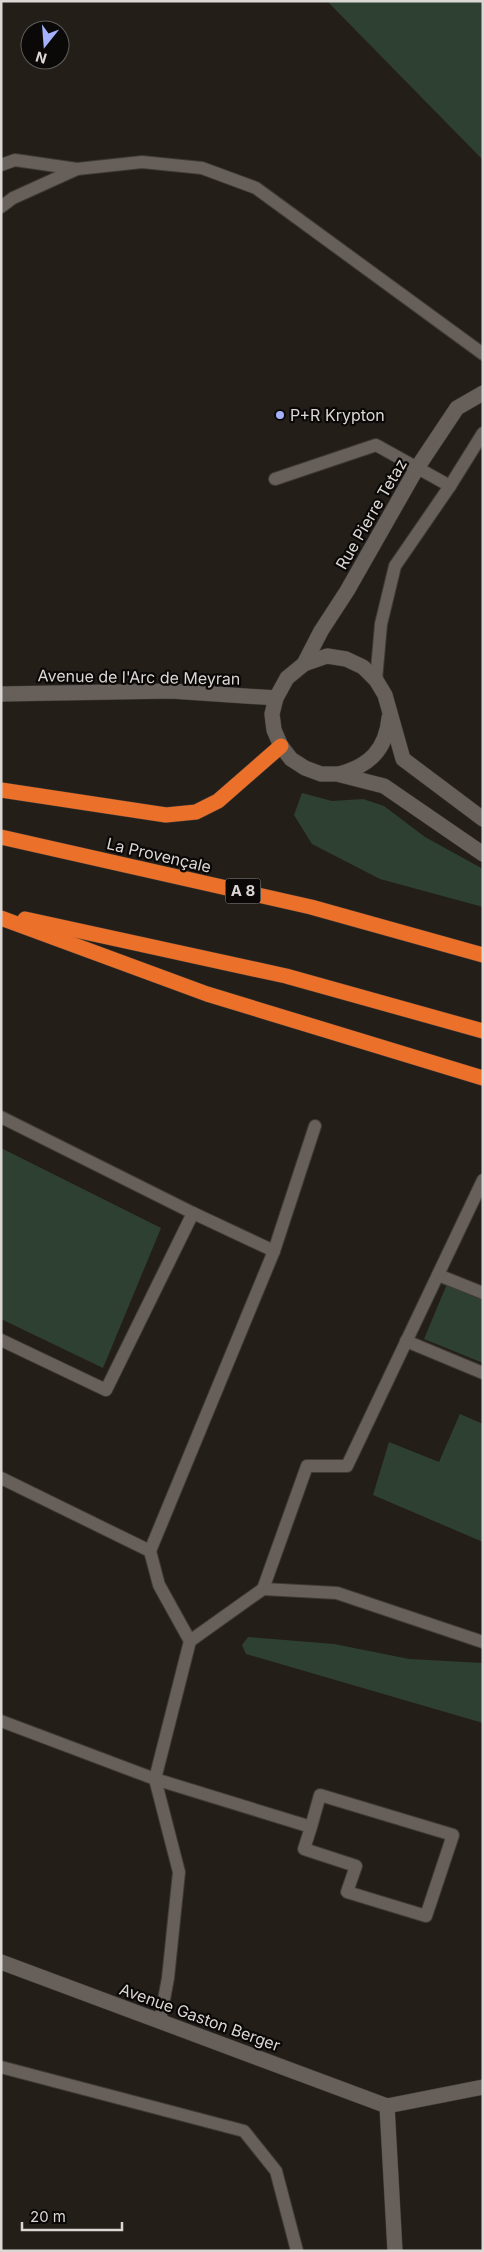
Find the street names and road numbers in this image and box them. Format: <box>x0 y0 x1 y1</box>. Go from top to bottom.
street label: Rue Pierre Tetaz <box>331 455 411 573</box>
street label: Avenue de l'Arc de Meyran <box>37 665 241 689</box>
street label: La Provençale <box>105 833 213 877</box>
road number: A 8 <box>226 878 260 904</box>
street label: Avenue Gaston Berger <box>117 1979 283 2055</box>

